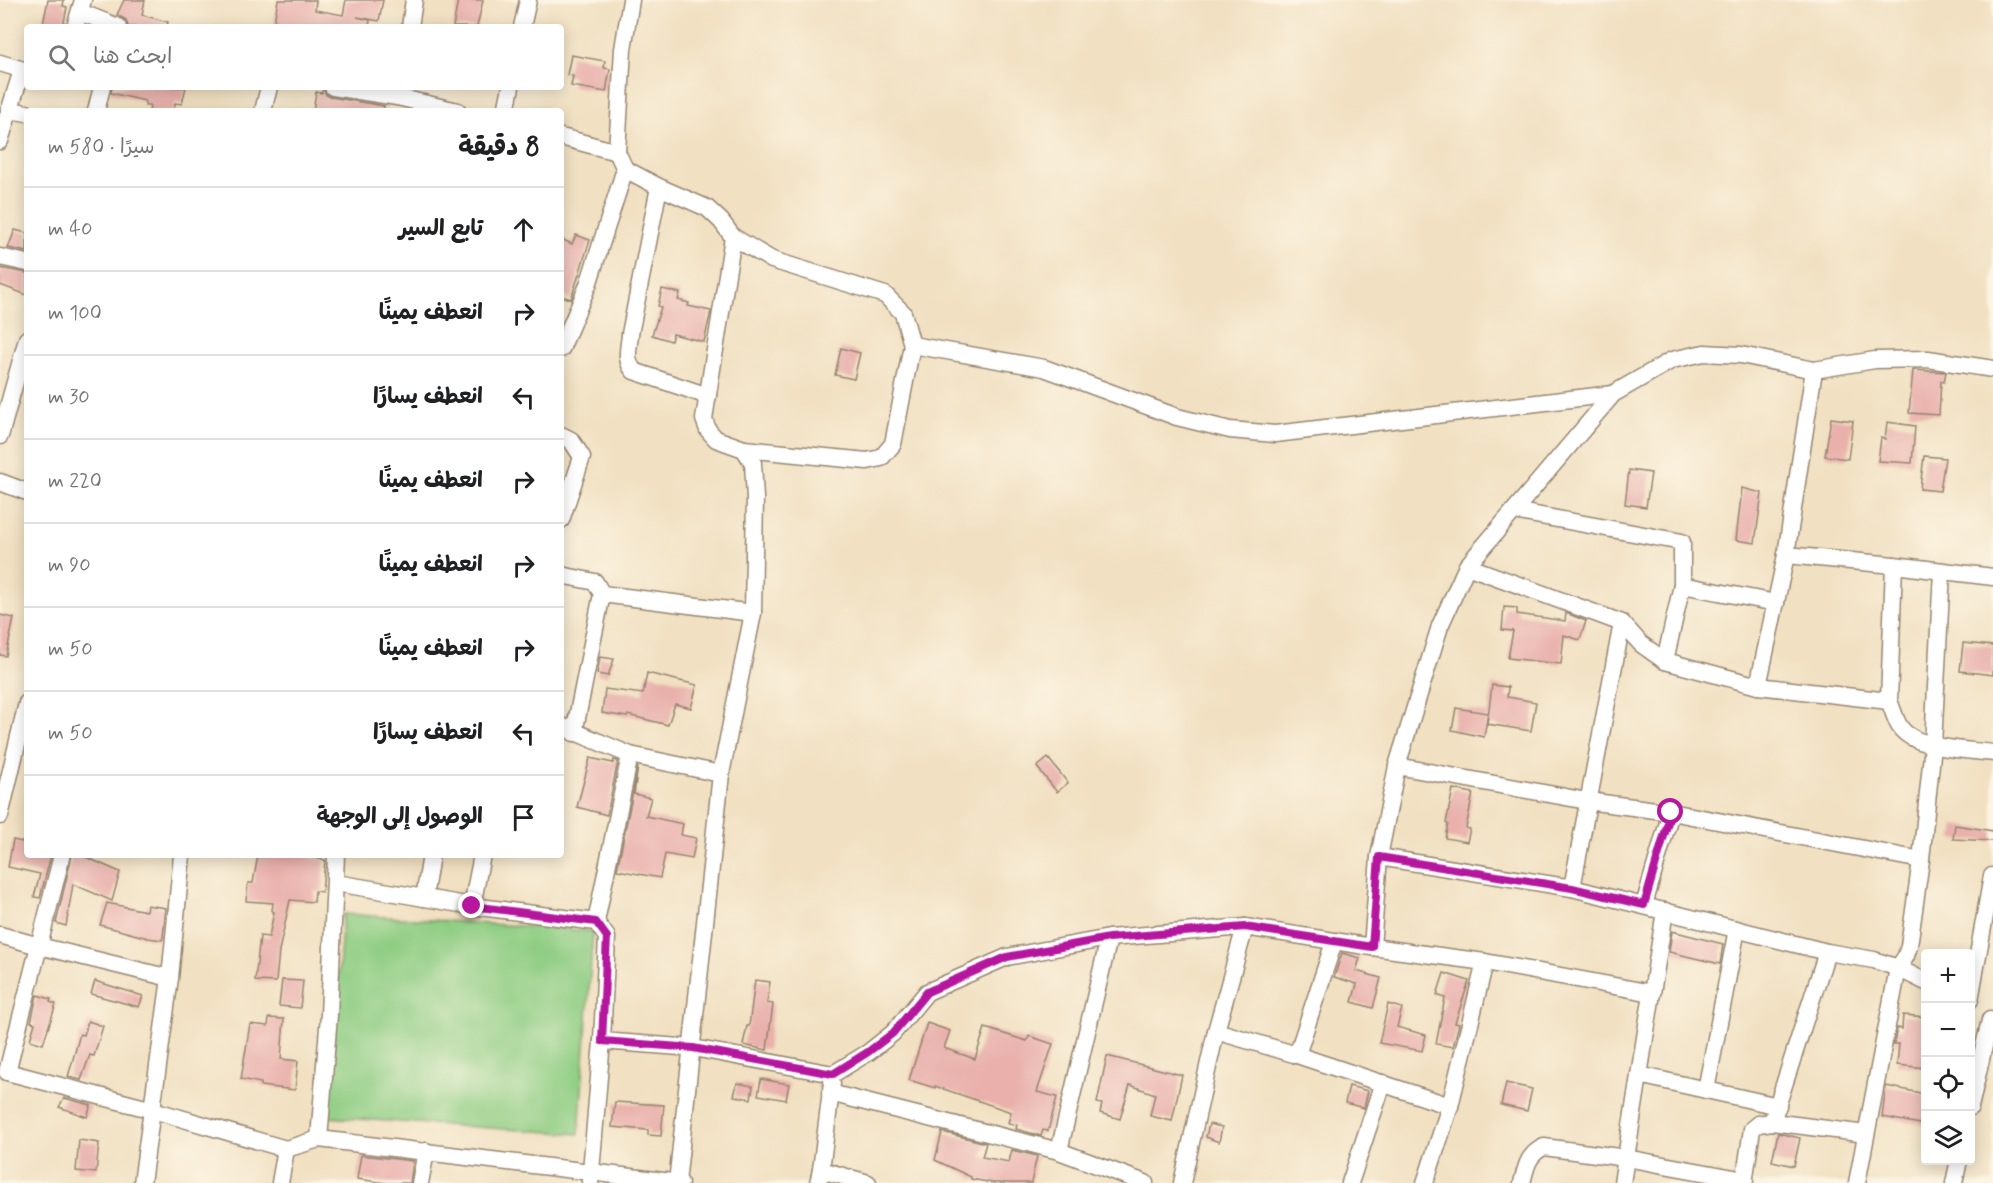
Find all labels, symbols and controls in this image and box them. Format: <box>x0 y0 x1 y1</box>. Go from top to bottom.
search box <box>24 24 564 90</box>
icon: search <box>45 41 78 74</box>
text: ابحث هنا <box>93 43 173 71</box>
text: 8 دقيقة <box>458 131 540 165</box>
text: سيرًا · 580 m <box>48 134 155 161</box>
icon: ahead <box>507 213 540 246</box>
text: تابع السير <box>399 215 483 243</box>
text: 40 m <box>48 216 92 243</box>
icon: right <box>507 297 540 330</box>
text: انعطف يمينًا <box>379 299 483 327</box>
text: 100 m <box>48 300 102 327</box>
icon: left <box>507 381 540 414</box>
text: انعطف يسارًا <box>373 383 483 411</box>
text: 30 m <box>48 384 90 411</box>
icon: right <box>507 465 540 498</box>
text: انعطف يمينًا <box>379 467 483 495</box>
text: 220 m <box>48 468 102 495</box>
icon: right <box>507 549 540 582</box>
text: انعطف يمينًا <box>379 551 483 579</box>
text: 90 m <box>48 552 91 579</box>
icon: right <box>507 633 540 666</box>
text: انعطف يمينًا <box>379 635 483 663</box>
text: 50 m <box>48 636 93 663</box>
icon: left <box>507 717 540 750</box>
text: انعطف يسارًا <box>373 719 483 747</box>
text: 50 m <box>48 720 93 747</box>
route start <box>1657 798 1683 824</box>
icon: arrive <box>507 801 540 834</box>
text: الوصول إلى الوجهة <box>316 803 483 831</box>
route end <box>458 892 484 918</box>
map controls <box>1921 949 1975 1165</box>
button: + <box>1921 949 1975 1003</box>
button: − <box>1921 1003 1975 1057</box>
button: locate <box>1921 1057 1975 1111</box>
button: layers <box>1921 1111 1975 1165</box>

